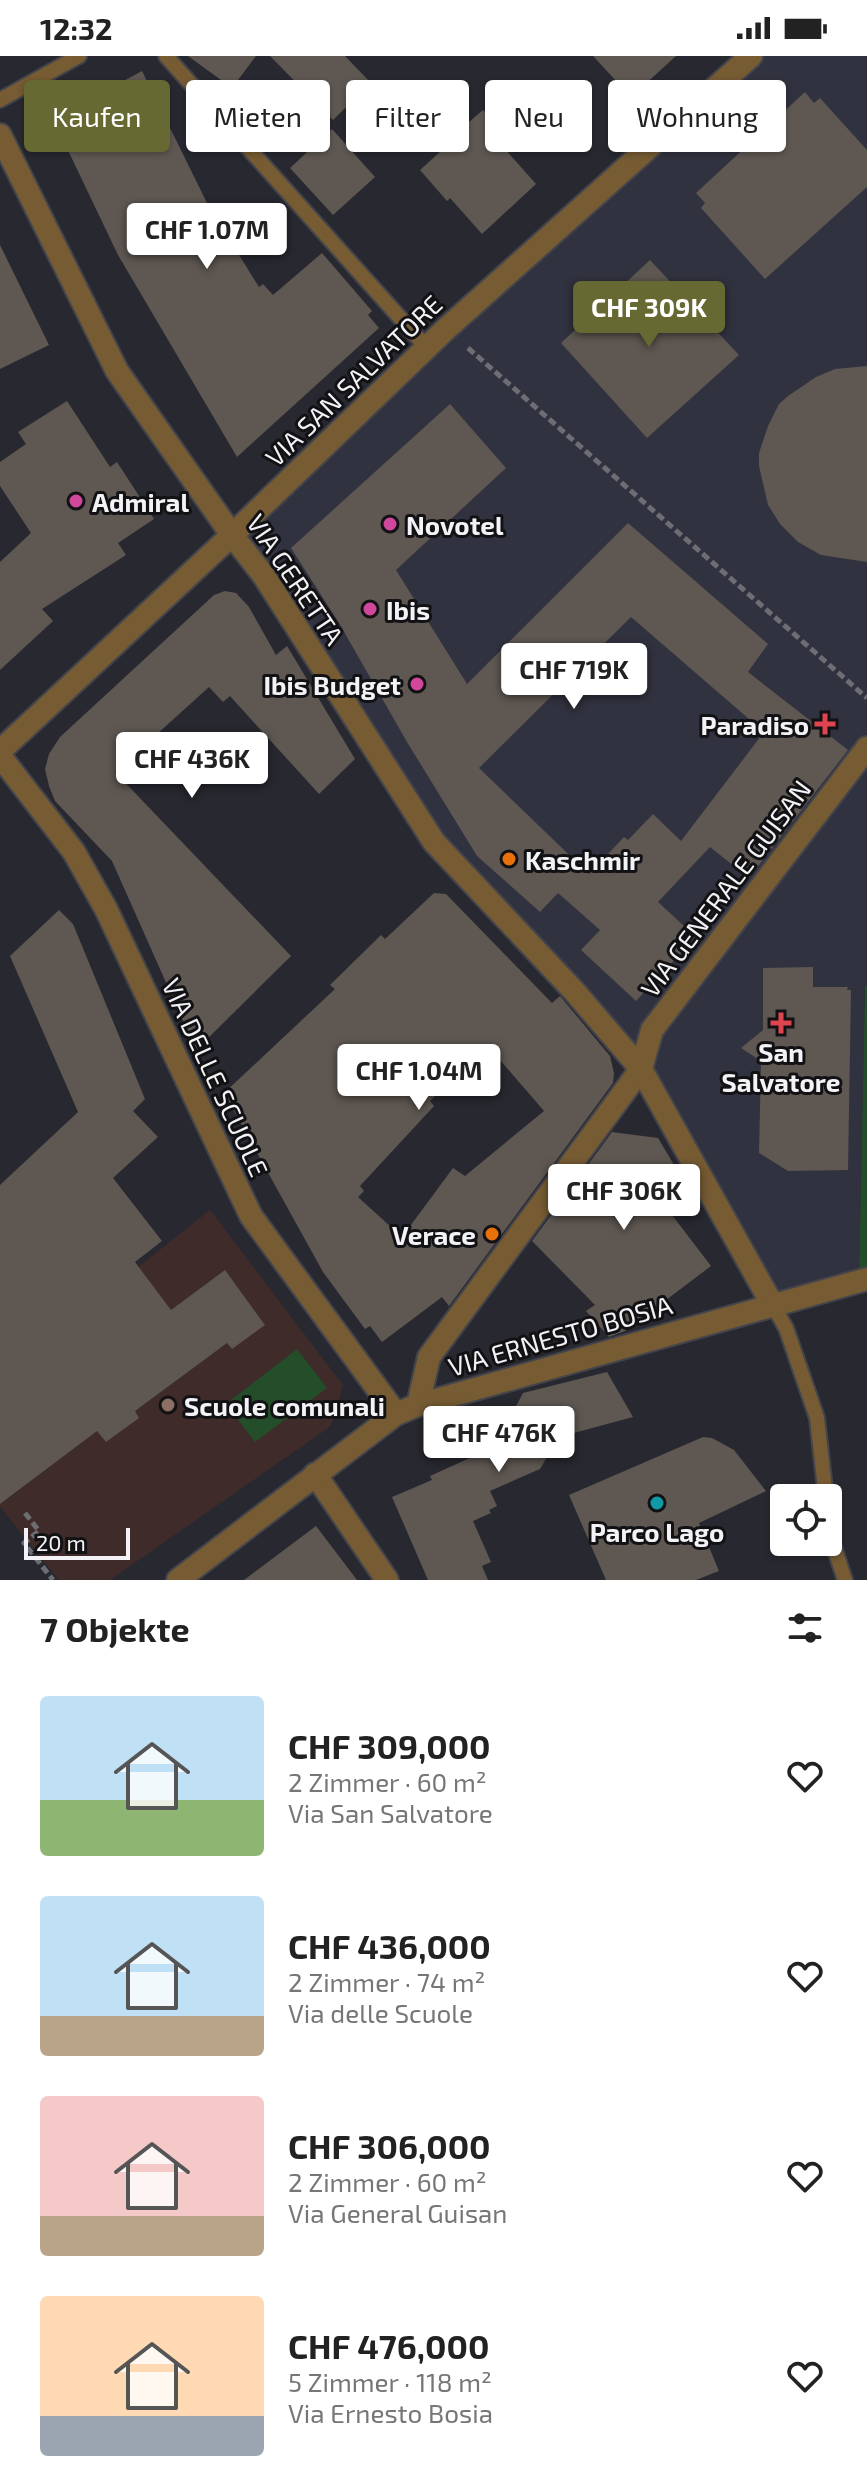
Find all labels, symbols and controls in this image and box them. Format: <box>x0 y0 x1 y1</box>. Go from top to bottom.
text: 12:32 <box>40 10 113 46</box>
chip: Kaufen <box>24 80 170 152</box>
chip: Mieten <box>186 80 330 152</box>
chip: Filter <box>346 80 469 152</box>
chip: Neu <box>485 80 592 152</box>
chip: Wohnung <box>608 80 786 152</box>
pin: CHF 1.07M <box>115 203 299 271</box>
text: CHF 1.07M <box>145 213 269 244</box>
pin: CHF 309K <box>566 281 732 349</box>
street label: VIA SAN SALVATORE <box>258 288 448 472</box>
text: CHF 309K <box>591 291 707 322</box>
place label: Admiral <box>92 486 189 517</box>
marker: Admiral <box>67 492 85 510</box>
street label: VIA GERETTA <box>241 508 351 650</box>
place label: Novotel <box>406 509 504 540</box>
marker: Novotel <box>381 515 399 533</box>
place label: Ibis <box>386 594 430 625</box>
marker: Ibis <box>361 600 379 618</box>
pin: CHF 719K <box>491 643 657 711</box>
text: CHF 719K <box>519 653 629 684</box>
place label: Ibis Budget <box>263 669 401 700</box>
marker: Ibis Budget <box>408 675 426 693</box>
place label: Paradiso <box>701 709 809 740</box>
marker: Paradiso <box>816 715 834 733</box>
pin: CHF 436K <box>109 732 275 800</box>
text: CHF 436K <box>134 742 250 773</box>
street label: VIA GENERALE GUISAN <box>633 774 817 1002</box>
place label: Kaschmir <box>525 844 640 875</box>
marker: Kaschmir <box>500 850 518 868</box>
street label: VIA DELLE SCUOLE <box>157 973 275 1181</box>
marker: San Salvatore <box>772 1014 790 1032</box>
place label: San Salvatore <box>722 1036 840 1097</box>
pin: CHF 1.04M <box>327 1044 511 1112</box>
text: CHF 1.04M <box>355 1054 483 1085</box>
pin: CHF 306K <box>541 1164 707 1232</box>
text: CHF 306K <box>566 1174 682 1205</box>
place label: Verace <box>392 1219 476 1250</box>
marker: Verace <box>483 1225 501 1243</box>
street label: VIA ERNESTO BOSIA <box>445 1288 675 1382</box>
place label: Scuole comunali <box>184 1390 385 1421</box>
marker: Scuole comunali <box>159 1396 177 1414</box>
pin: CHF 476K <box>416 1406 582 1474</box>
text: CHF 476K <box>441 1416 557 1447</box>
map controls <box>770 1484 842 1556</box>
button: locate <box>770 1484 842 1556</box>
marker: Parco Lago <box>648 1494 666 1512</box>
place label: Parco Lago <box>590 1516 724 1547</box>
scale bar <box>24 1524 130 1560</box>
text: 20 m <box>36 1529 86 1555</box>
icon: filters <box>783 1606 827 1650</box>
text: 7 Objekte <box>40 1608 190 1649</box>
text: CHF 309,000 <box>288 1725 491 1766</box>
icon: home <box>104 1728 200 1824</box>
icon: heart <box>783 1754 827 1798</box>
text: 2 Zimmer · 60 m² <box>288 1766 487 1797</box>
text: Via San Salvatore <box>288 1797 493 1828</box>
text: CHF 436,000 <box>288 1925 491 1966</box>
icon: home <box>104 1928 200 2024</box>
icon: heart <box>783 1954 827 1998</box>
text: 2 Zimmer · 74 m² <box>288 1966 485 1997</box>
text: Via delle Scuole <box>288 1997 473 2028</box>
text: CHF 306,000 <box>288 2125 491 2166</box>
icon: home <box>104 2128 200 2224</box>
icon: heart <box>783 2154 827 2198</box>
text: 2 Zimmer · 60 m² <box>288 2166 487 2197</box>
text: Via General Guisan <box>288 2197 507 2228</box>
text: CHF 476,000 <box>288 2325 489 2366</box>
icon: home <box>104 2328 200 2424</box>
icon: heart <box>783 2354 827 2398</box>
text: 5 Zimmer · 118 m² <box>288 2366 492 2397</box>
text: Via Ernesto Bosia <box>288 2397 493 2428</box>

